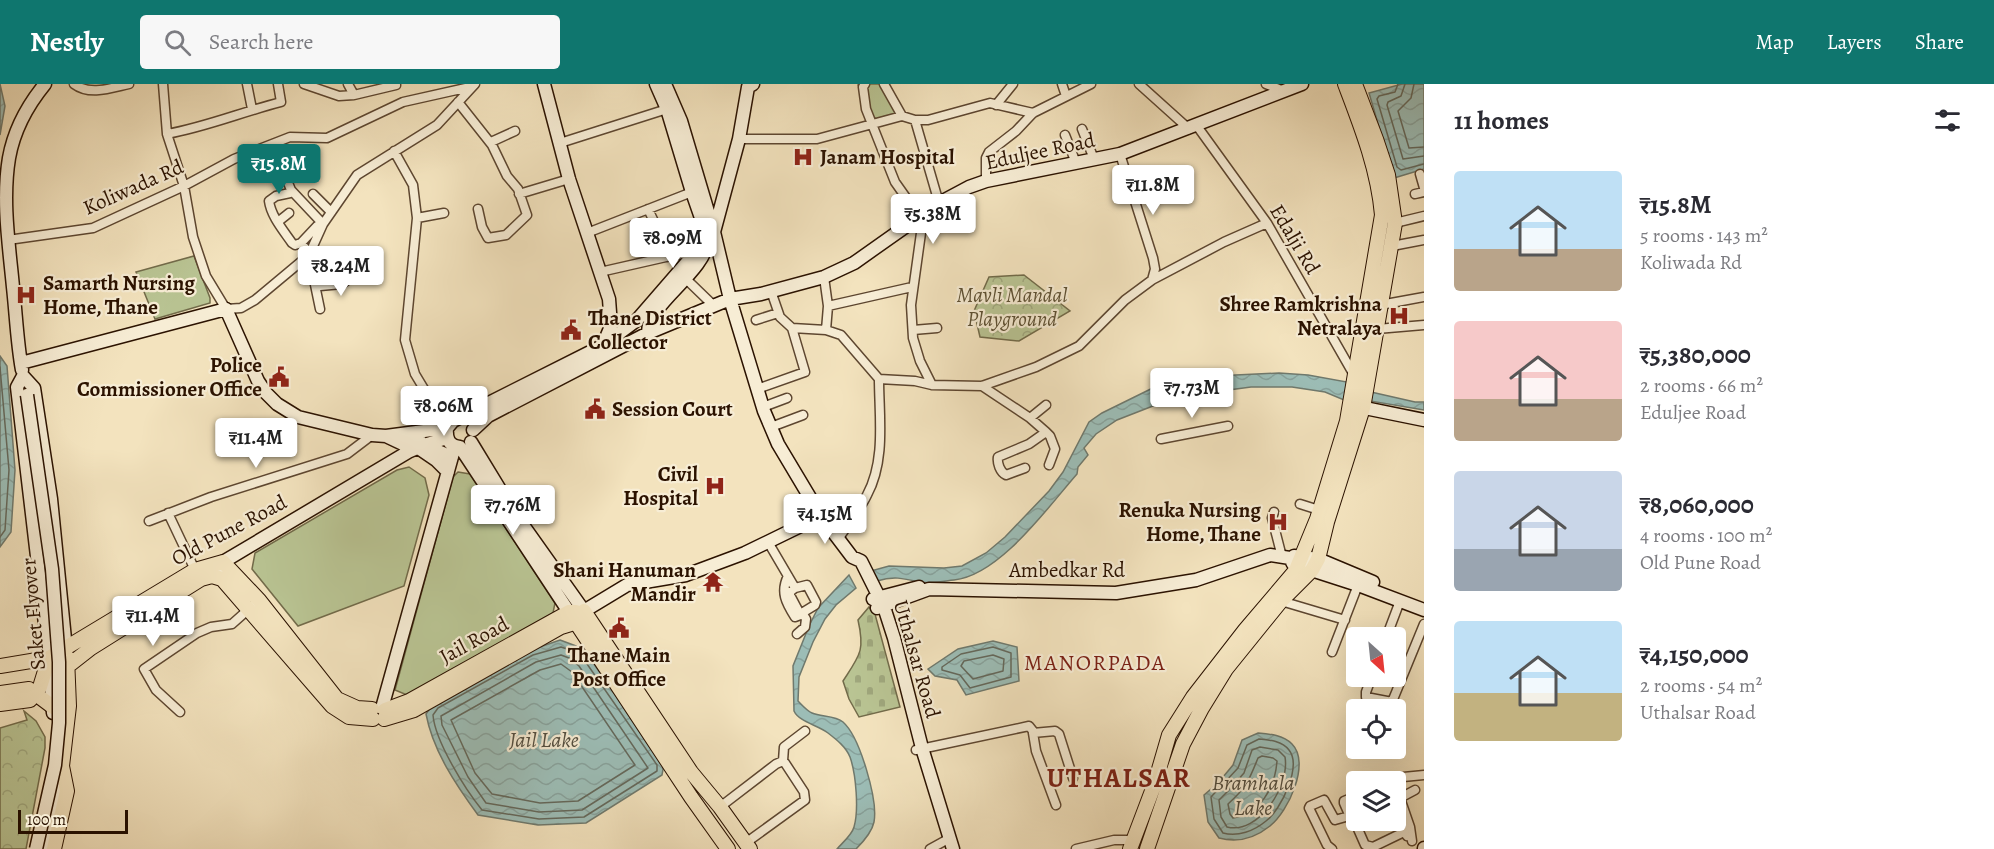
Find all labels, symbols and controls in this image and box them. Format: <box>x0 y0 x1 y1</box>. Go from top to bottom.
search box <box>140 15 560 69</box>
text: Nestly <box>30 23 104 61</box>
icon: search <box>161 26 194 59</box>
text: Search here <box>209 27 313 57</box>
text: Map <box>1755 28 1794 56</box>
text: Layers <box>1827 28 1882 56</box>
text: Share <box>1915 28 1964 56</box>
text: 11 homes <box>1454 103 1549 138</box>
icon: filters <box>1931 104 1964 137</box>
street label: Eduljee Road <box>983 126 1098 176</box>
place label: Janam Hospital <box>820 143 955 171</box>
pin: ₹15.8M <box>230 144 328 195</box>
hospital icon: Janam Hospital <box>791 145 815 169</box>
text: ₹15.8M <box>251 150 307 177</box>
street label: Koliwada Rd <box>78 152 188 222</box>
pin: ₹11.8M <box>1104 165 1202 216</box>
text: ₹11.8M <box>1126 171 1180 198</box>
text: ₹15.8M <box>1640 187 1712 222</box>
pin: ₹5.38M <box>884 194 982 245</box>
icon: home <box>1502 195 1574 267</box>
street label: Edalji Rd <box>1263 199 1327 280</box>
text: ₹5.38M <box>905 200 961 227</box>
pin: ₹8.09M <box>624 218 722 269</box>
text: 5 rooms · 143 m² <box>1640 222 1768 249</box>
text: ₹8.09M <box>644 224 702 251</box>
pin: ₹8.24M <box>292 246 390 297</box>
text: Koliwada Rd <box>1640 249 1742 276</box>
text: ₹8.24M <box>312 252 370 279</box>
place label: Samarth Nursing Home, Thane <box>43 269 195 321</box>
park label: Mavli Mandal Playground <box>957 281 1068 333</box>
hospital icon: Samarth Nursing Home, Thane <box>14 283 38 307</box>
place label: Shree Ramkrishna Netralaya <box>1219 290 1383 342</box>
place label: Thane District Collector <box>588 304 712 356</box>
hospital icon: Shree Ramkrishna Netralaya <box>1387 304 1411 328</box>
public building icon: Thane District Collector <box>559 318 583 342</box>
text: ₹5,380,000 <box>1640 337 1751 372</box>
icon: home <box>1502 345 1574 417</box>
place label: Police Commissioner Office <box>77 351 262 403</box>
public building icon: Police Commissioner Office <box>267 365 291 389</box>
pin: ₹7.73M <box>1143 368 1241 419</box>
text: 2 rooms · 66 m² <box>1640 372 1763 399</box>
text: ₹7.73M <box>1164 374 1220 401</box>
pin: ₹8.06M <box>395 386 493 437</box>
text: ₹8.06M <box>415 392 473 419</box>
place label: Session Court <box>612 395 733 423</box>
public building icon: Session Court <box>583 397 607 421</box>
text: Eduljee Road <box>1640 399 1746 426</box>
pin: ₹11.4M <box>207 418 305 469</box>
text: ₹11.4M <box>229 424 283 451</box>
place label: Civil Hospital <box>623 460 698 512</box>
hospital icon: Civil Hospital <box>703 474 727 498</box>
pin: ₹7.76M <box>464 485 562 536</box>
text: ₹8,060,000 <box>1640 487 1754 522</box>
street label: Old Pune Road <box>166 488 292 572</box>
text: ₹7.76M <box>485 491 541 518</box>
pin: ₹4.15M <box>776 494 874 545</box>
icon: home <box>1502 495 1574 567</box>
place label: Renuka Nursing Home, Thane <box>1118 496 1261 548</box>
text: ₹4.15M <box>798 500 852 527</box>
hospital icon: Renuka Nursing Home, Thane <box>1266 510 1290 534</box>
text: 4 rooms · 100 m² <box>1640 522 1772 549</box>
text: Old Pune Road <box>1640 549 1761 576</box>
place label: Shani Hanuman Mandir <box>553 556 696 608</box>
street label: Ambedkar Rd <box>1008 556 1126 584</box>
street label: Saket Flyover <box>14 557 52 671</box>
temple icon: Shani Hanuman Mandir <box>701 570 725 594</box>
pin: ₹11.4M <box>104 596 202 647</box>
street label: Uthalsar Road <box>887 597 947 722</box>
text: ₹11.4M <box>126 602 180 629</box>
street label: Jail Road <box>434 609 514 670</box>
public building icon: Thane Main Post Office <box>607 616 631 640</box>
north arrow <box>1346 627 1406 687</box>
map controls <box>1346 627 1406 831</box>
text: ₹4,150,000 <box>1640 637 1749 672</box>
place label: Thane Main Post Office <box>568 641 670 693</box>
icon: home <box>1502 645 1574 717</box>
district label: MANORPADA <box>1024 648 1166 678</box>
text: 2 rooms · 54 m² <box>1640 672 1762 699</box>
button: locate <box>1346 699 1406 759</box>
text: Uthalsar Road <box>1640 699 1756 726</box>
water label: Jail Lake <box>508 725 579 755</box>
district label: UTHALSAR <box>1047 760 1191 796</box>
water label: Bramhala Lake <box>1212 768 1294 823</box>
button: layers <box>1346 771 1406 831</box>
scale bar <box>18 807 128 834</box>
text: 100 m <box>27 809 66 831</box>

